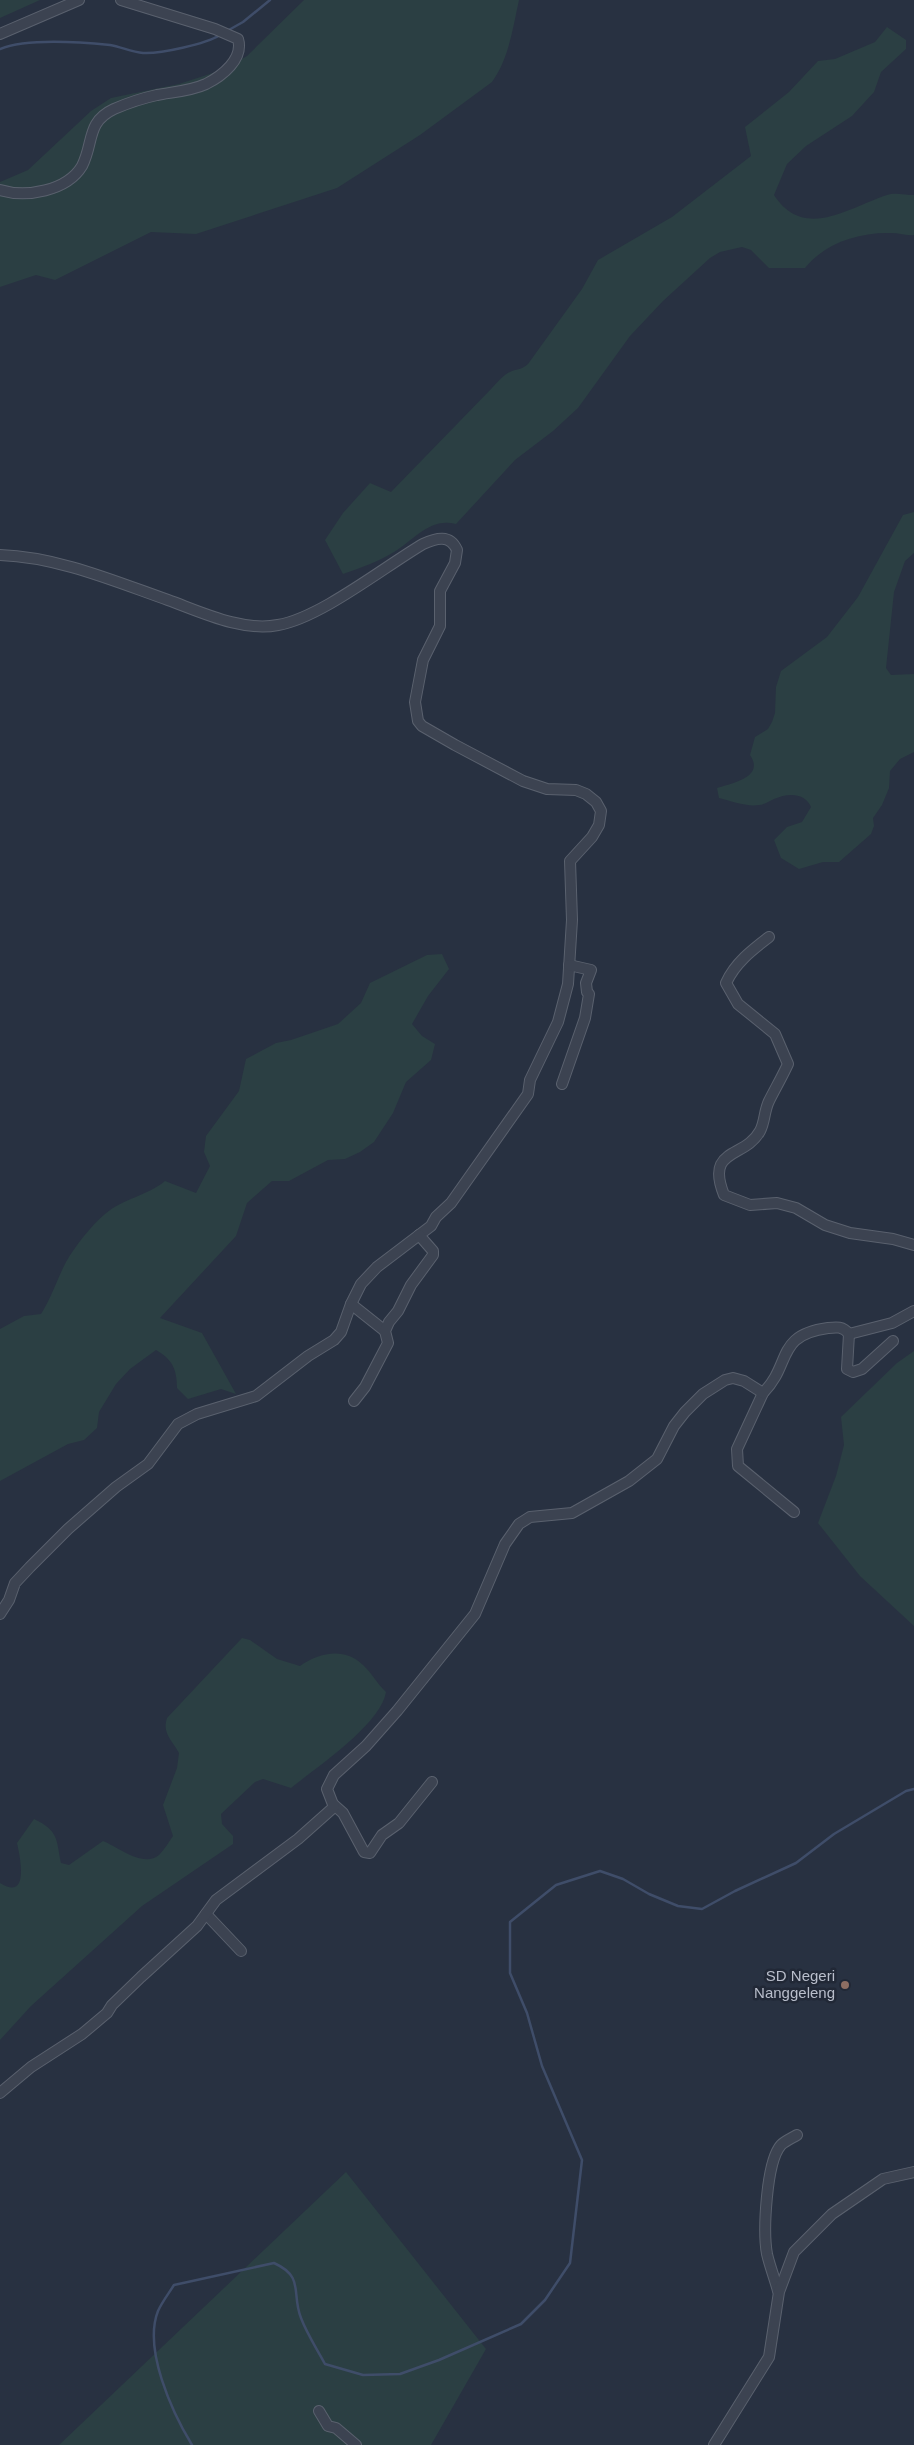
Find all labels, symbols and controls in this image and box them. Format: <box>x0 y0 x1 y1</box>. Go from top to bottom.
place label: SD Negeri Nanggeleng <box>754 1967 835 2001</box>
marker: SD Negeri Nanggeleng <box>839 1979 851 1991</box>

